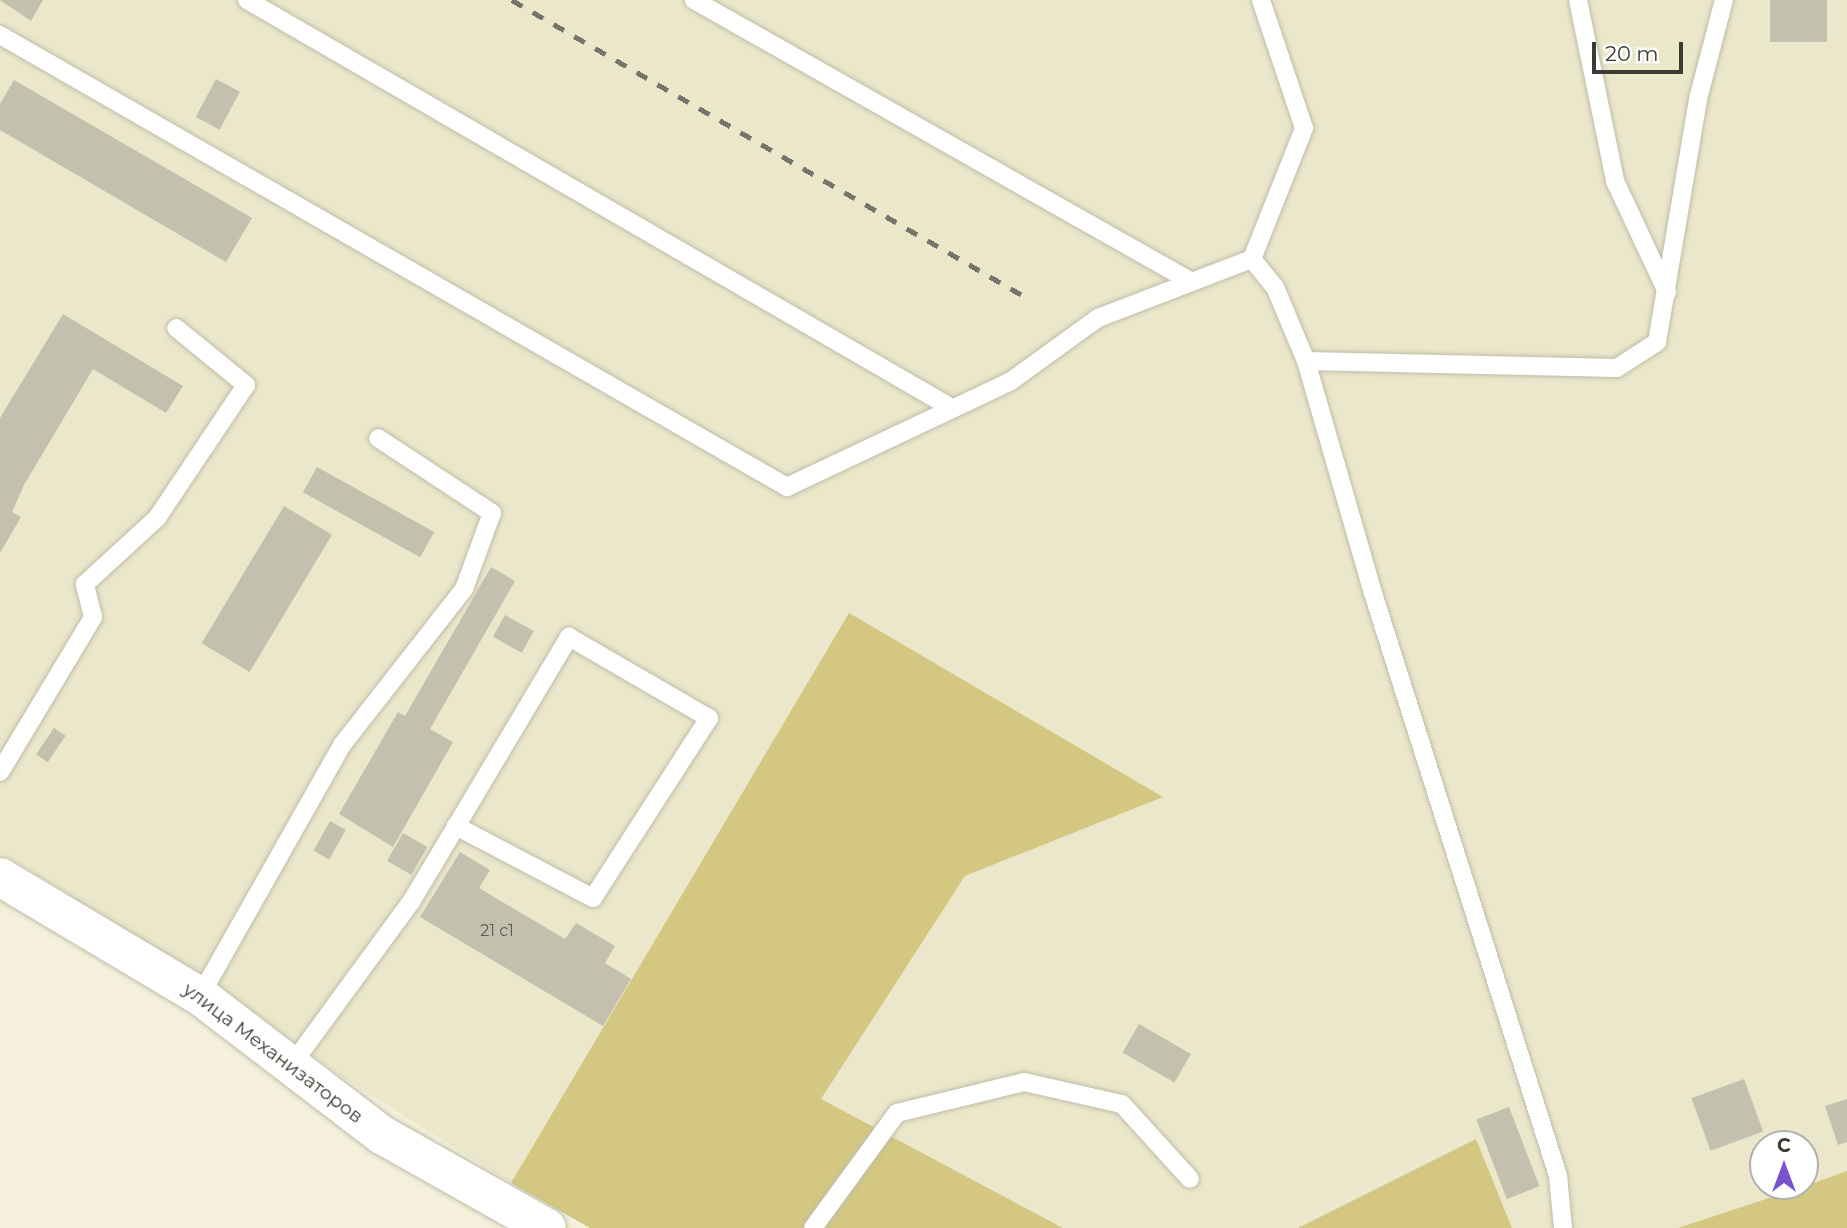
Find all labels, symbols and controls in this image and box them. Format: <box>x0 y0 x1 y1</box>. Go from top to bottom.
scale bar <box>1595 28 1686 72</box>
text: 20 m <box>1605 41 1659 66</box>
house number: 21 с1 <box>480 921 514 941</box>
street label: улица Механизаторов <box>179 978 367 1128</box>
north arrow <box>1749 1130 1819 1200</box>
text: С <box>1777 1134 1791 1157</box>

